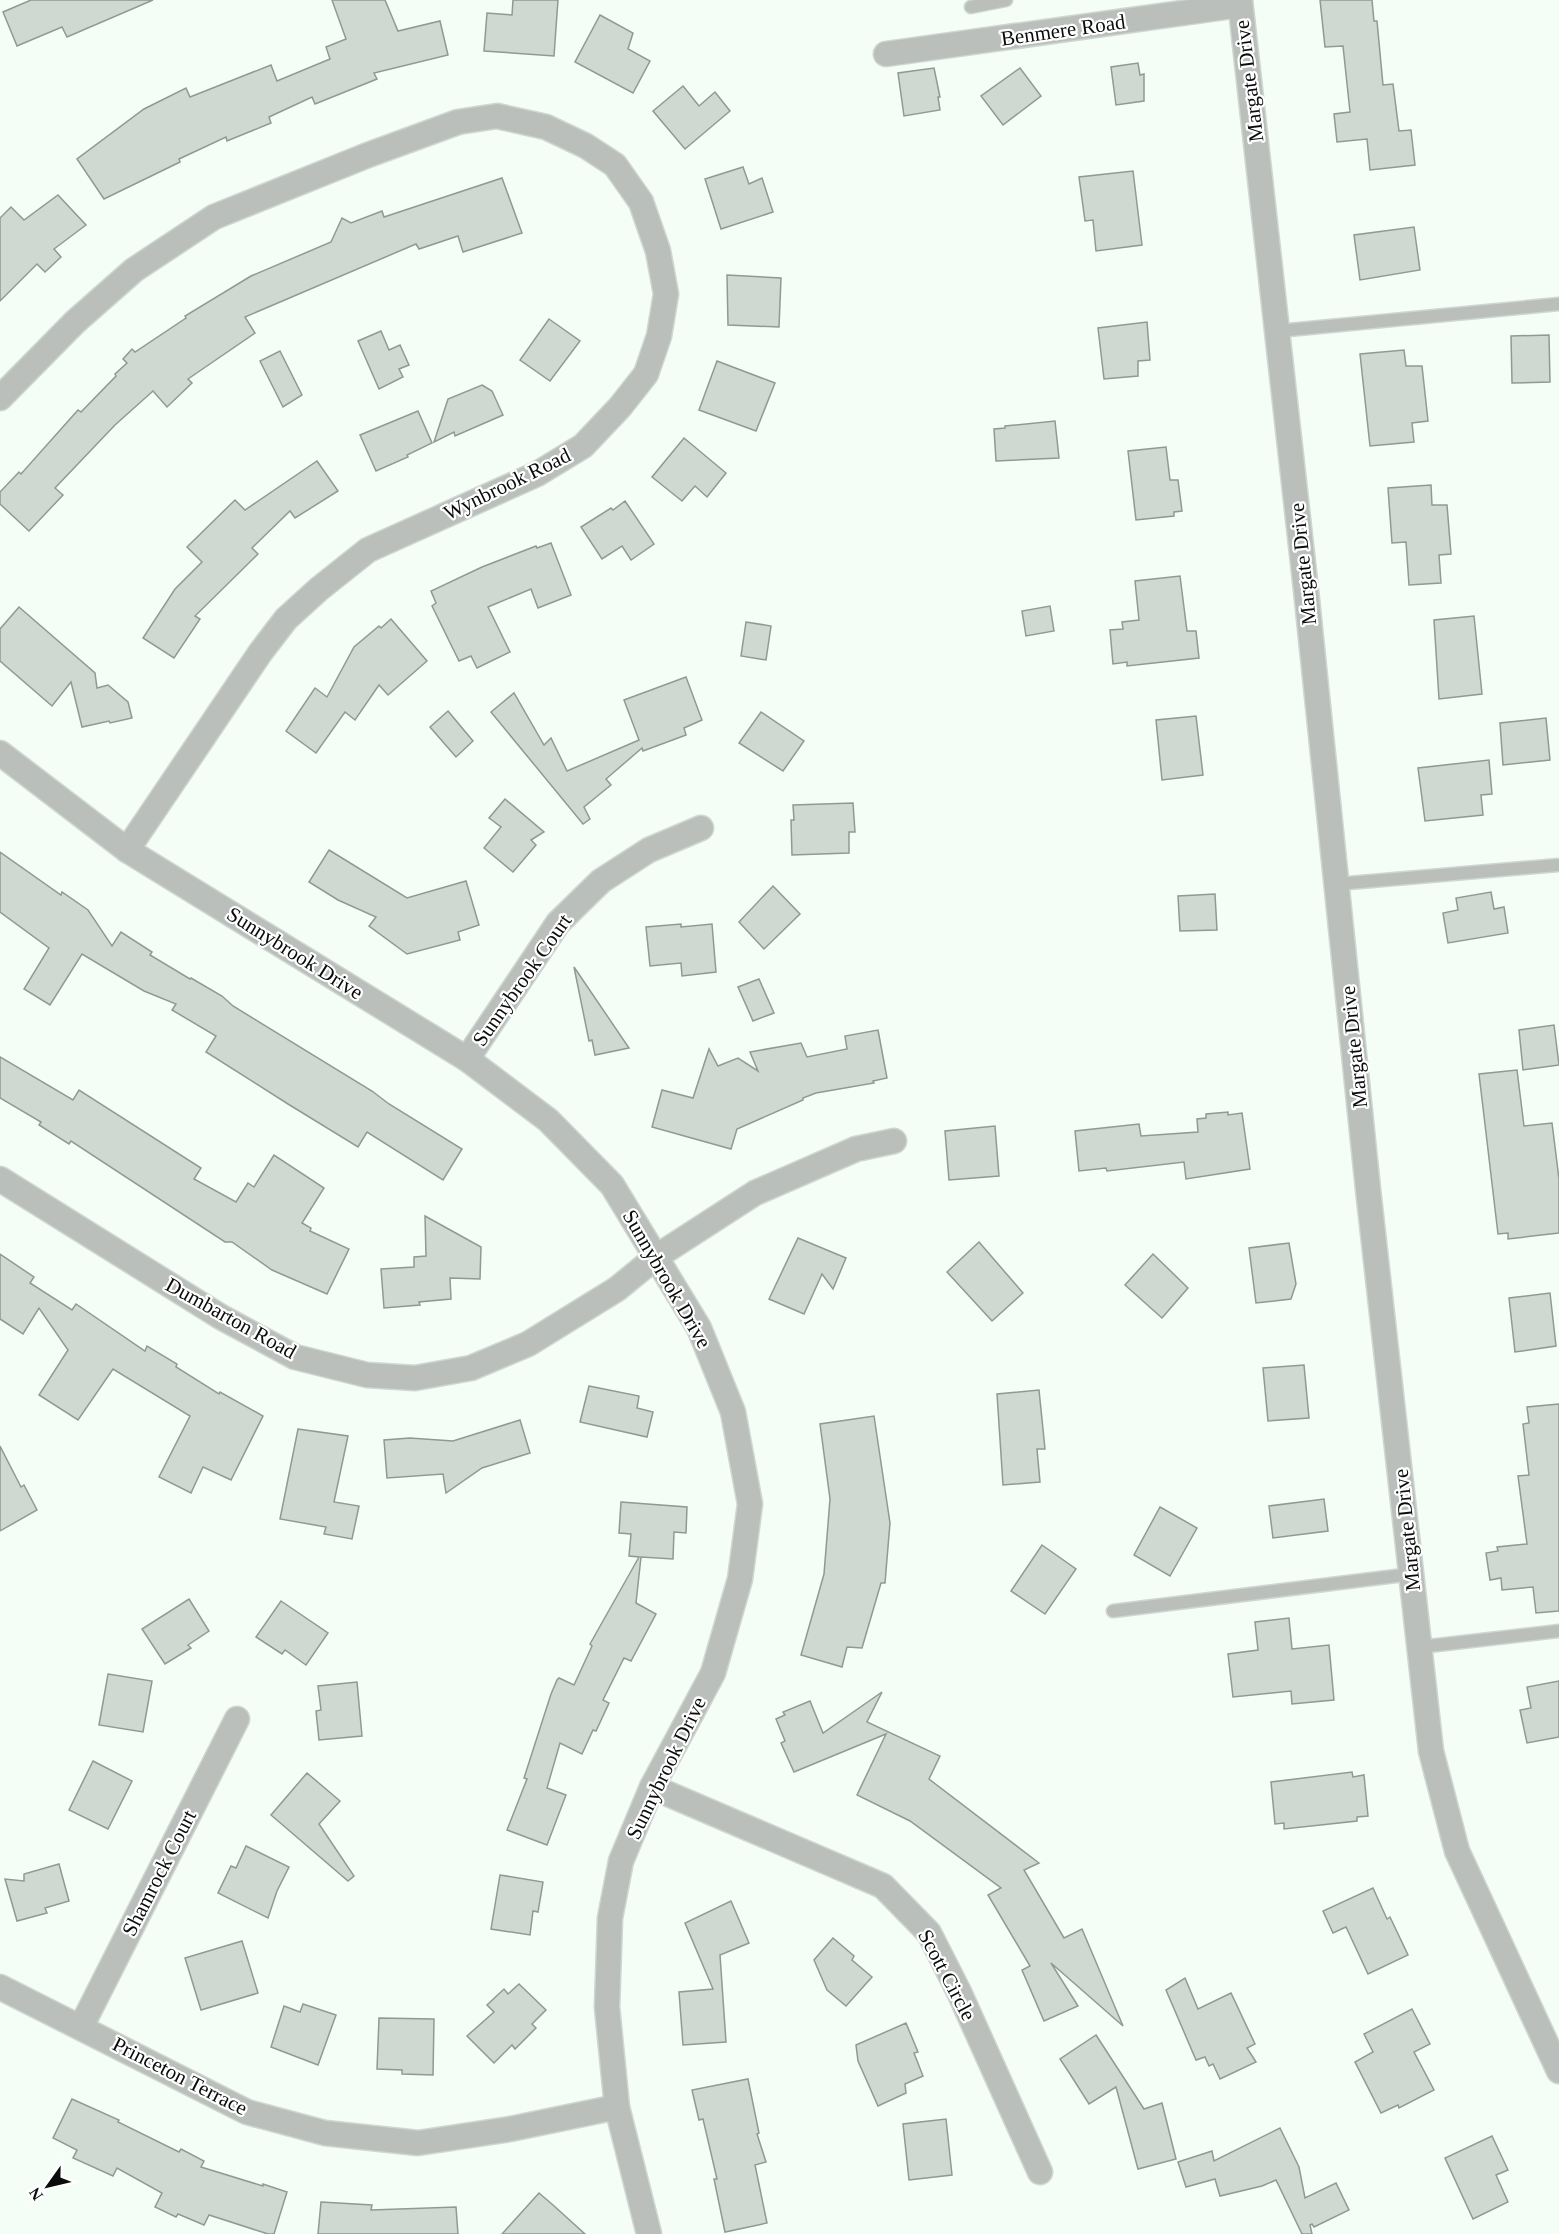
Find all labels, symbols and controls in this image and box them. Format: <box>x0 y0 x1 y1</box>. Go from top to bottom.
street label: Benmere Road <box>999 9 1127 51</box>
street label: Margate Drive <box>1230 19 1268 143</box>
street label: Wynbrook Road <box>440 443 575 525</box>
street label: Margate Drive <box>1285 502 1321 626</box>
street label: Sunnybrook Drive <box>223 902 367 1004</box>
street label: Sunnybrook Court <box>467 909 577 1051</box>
street label: Margate Drive <box>1336 985 1372 1109</box>
street label: Sunnybrook Drive <box>618 1206 716 1352</box>
street label: Dumbarton Road <box>162 1272 301 1364</box>
street label: Margate Drive <box>1389 1468 1425 1592</box>
street label: Sunnybrook Drive <box>621 1693 711 1843</box>
street label: Shamrock Court <box>117 1806 201 1940</box>
street label: Scott Circle <box>913 1925 981 2025</box>
street label: Princeton Terrace <box>109 2032 251 2120</box>
north arrow <box>18 2156 78 2216</box>
text: N <box>25 2184 46 2204</box>

